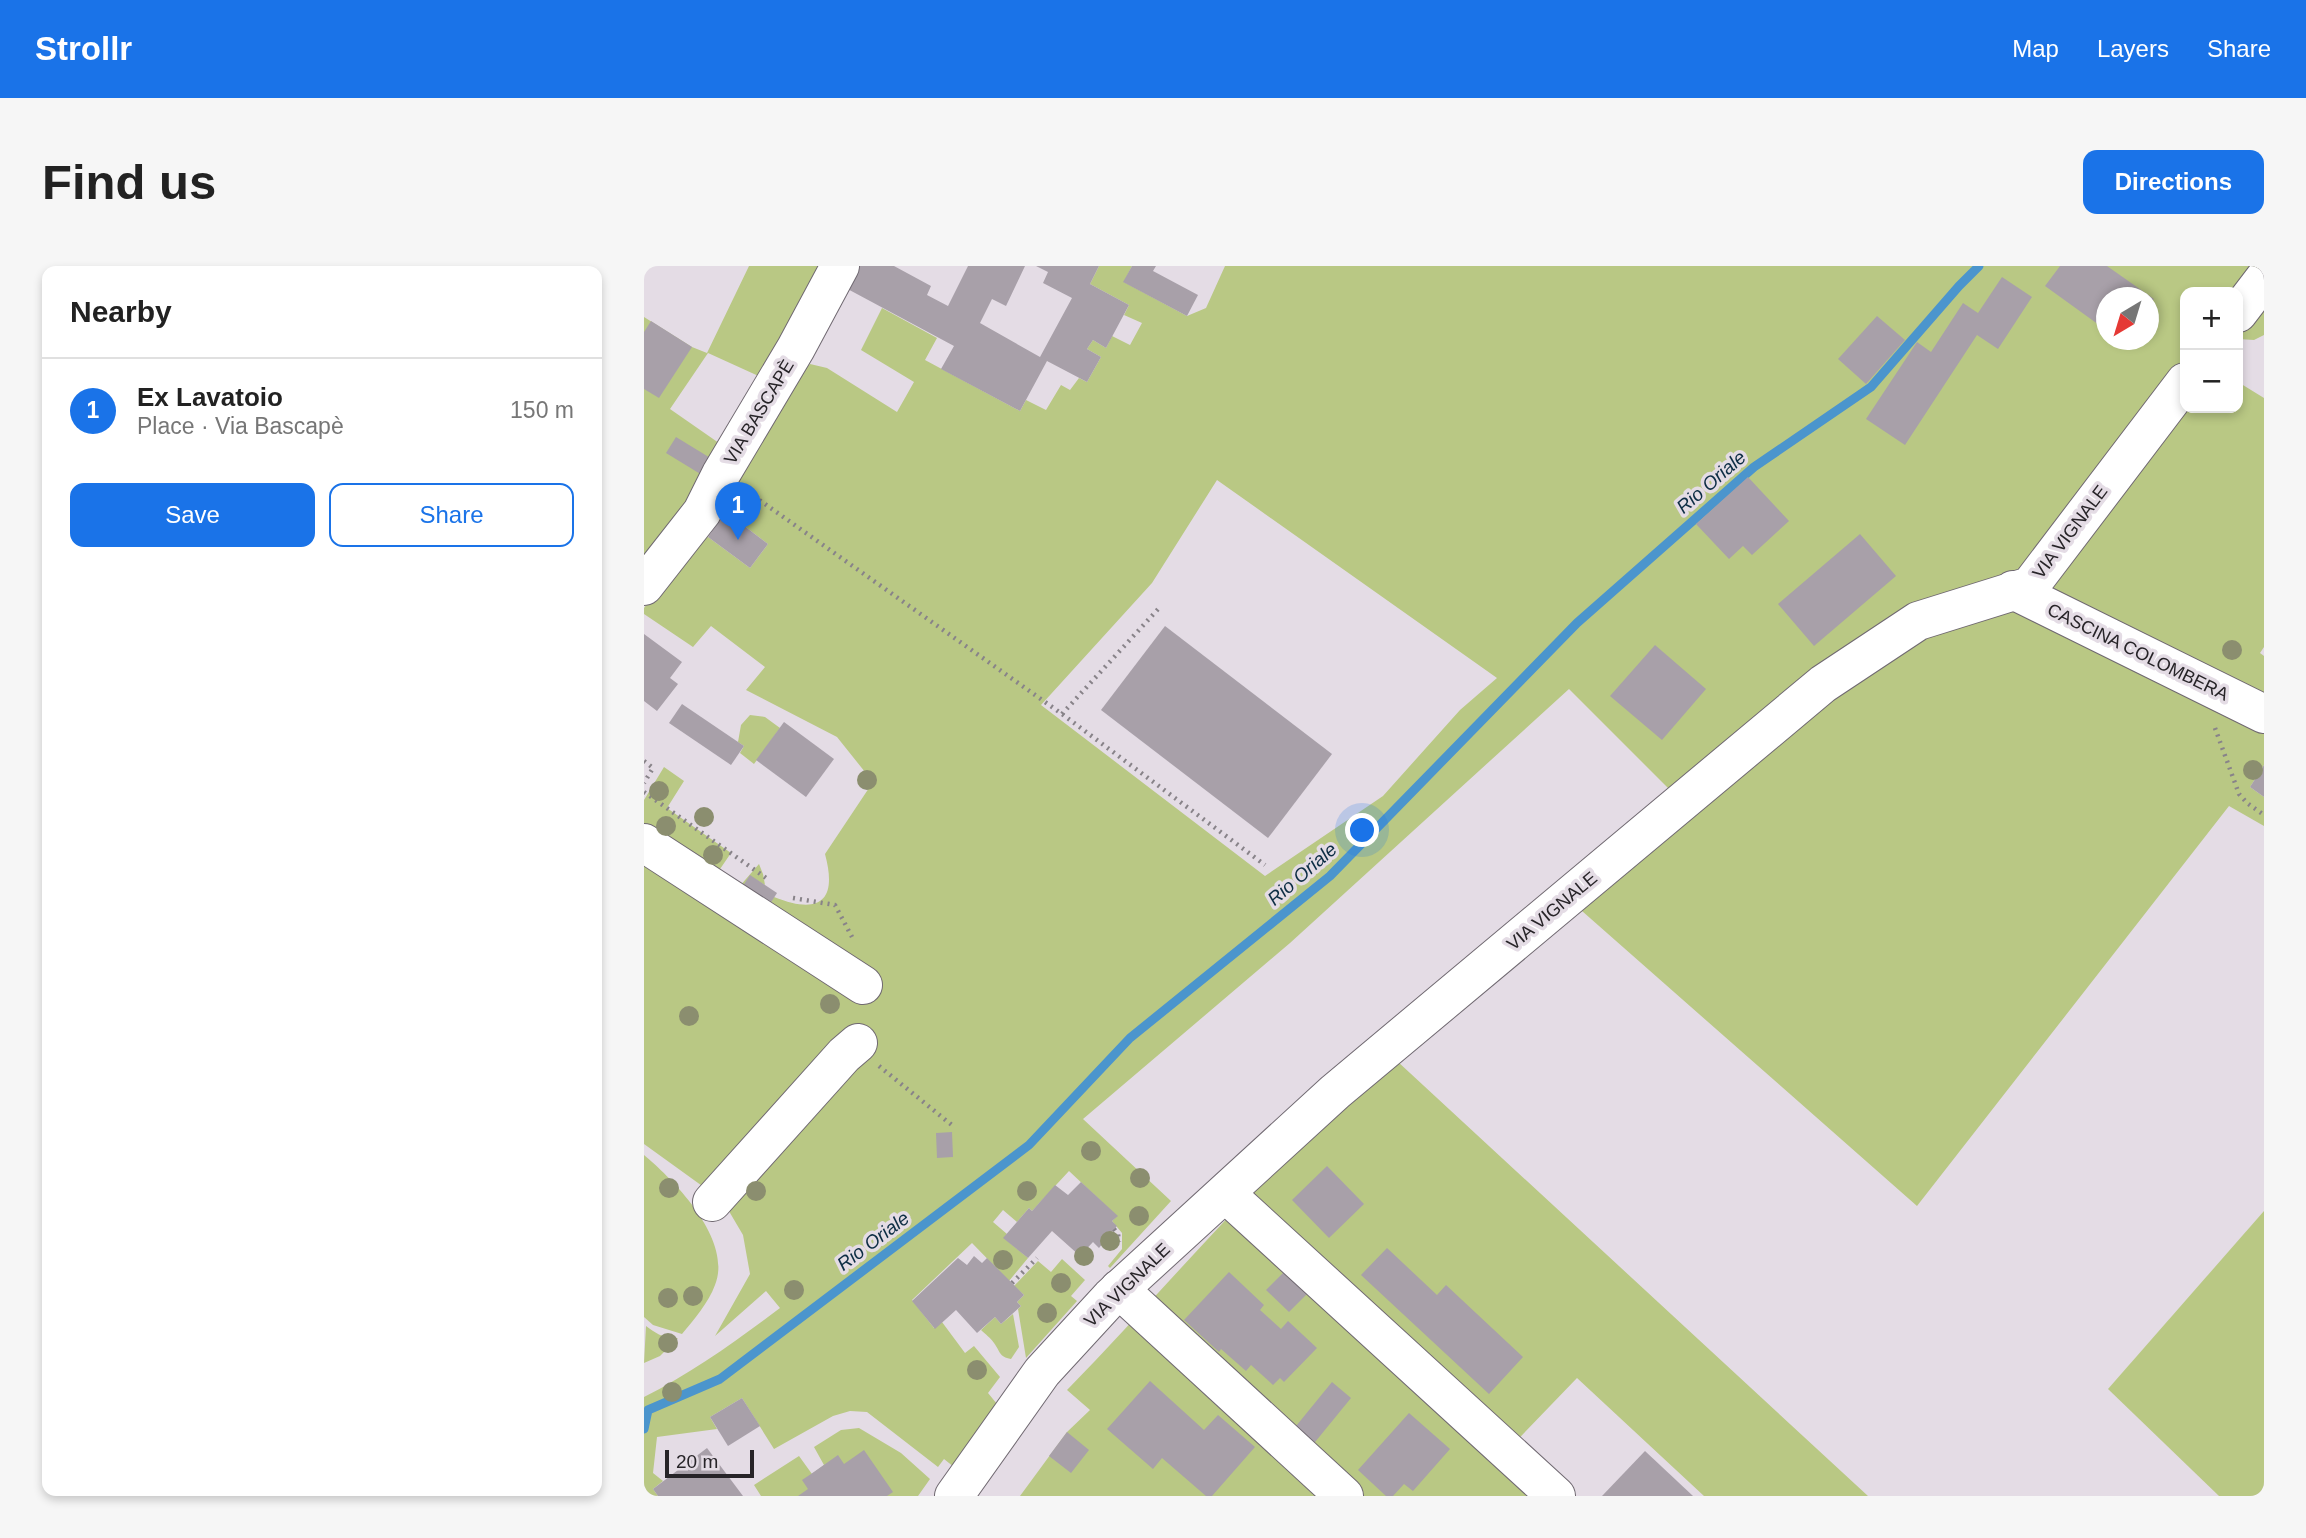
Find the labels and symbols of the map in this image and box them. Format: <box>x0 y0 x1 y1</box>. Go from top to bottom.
north arrow <box>2096 287 2159 350</box>
street label: VIA BASCAPÈ <box>720 356 798 468</box>
water label: Rio Oriale <box>1672 446 1750 518</box>
pin: 1 <box>715 482 761 540</box>
street label: VIA VIGNALE <box>2029 482 2111 582</box>
street label: CASCINA COLOMBERA <box>2044 599 2232 705</box>
your location <box>1345 813 1379 847</box>
water label: Rio Oriale <box>1263 838 1341 910</box>
street label: VIA VIGNALE <box>1503 868 1601 954</box>
water label: Rio Oriale <box>833 1207 913 1275</box>
street label: VIA VIGNALE <box>1080 1239 1174 1331</box>
scale bar <box>665 1447 754 1479</box>

